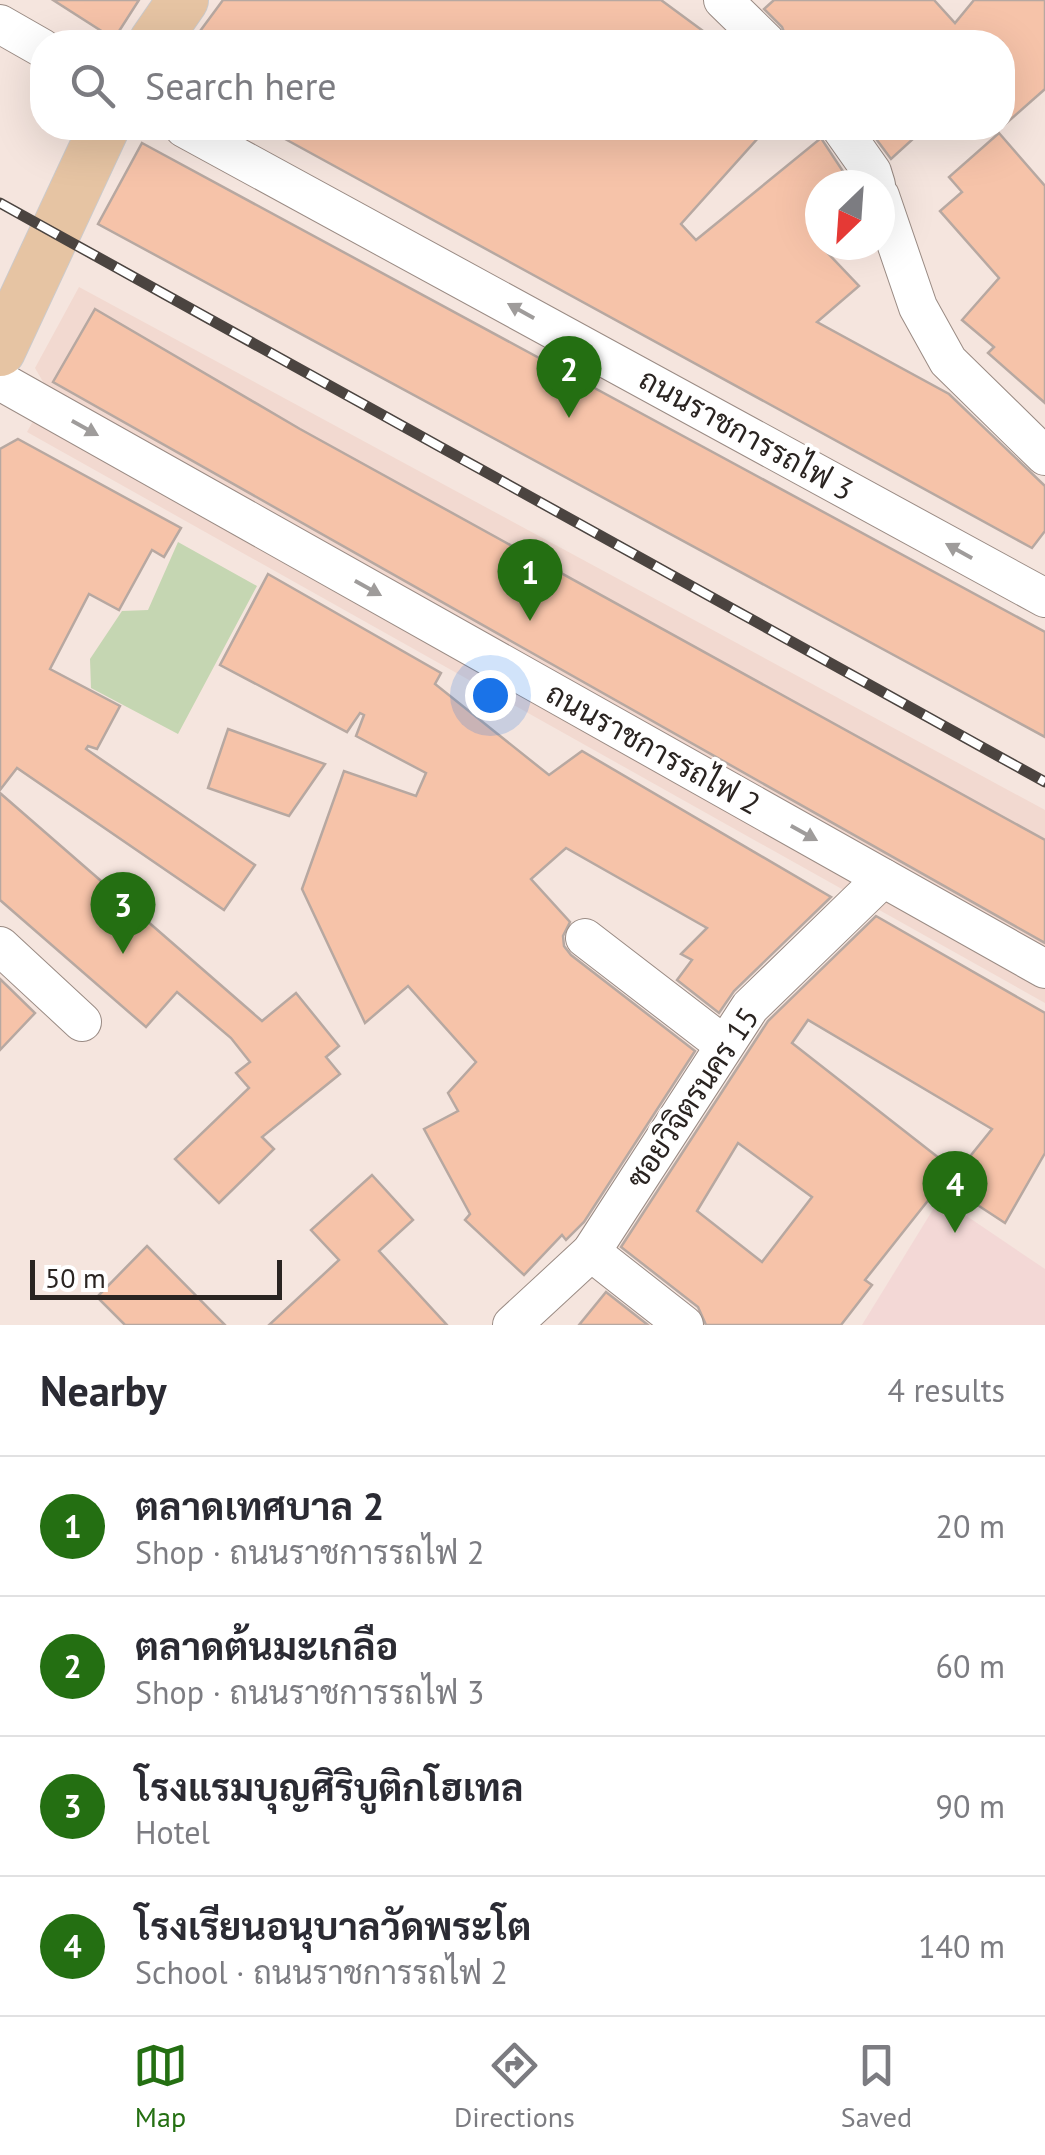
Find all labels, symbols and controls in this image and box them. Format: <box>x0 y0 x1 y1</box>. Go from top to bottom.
search box <box>30 30 1015 140</box>
icon: search <box>65 58 120 113</box>
text: Search here <box>145 61 337 110</box>
north arrow <box>805 170 895 260</box>
one-way arrow <box>506 303 535 320</box>
pin: 2 <box>536 336 602 418</box>
street label: ถนนราชการรถไฟ 3 <box>633 359 861 509</box>
one-way arrow <box>71 419 99 437</box>
pin: 1 <box>498 538 562 621</box>
one-way arrow <box>945 543 974 560</box>
one-way arrow <box>354 579 382 596</box>
your location <box>465 670 516 721</box>
street label: ถนนราชการรถไฟ 2 <box>540 673 768 823</box>
one-way arrow <box>789 825 818 842</box>
pin: 3 <box>90 872 156 954</box>
street label: ซอยวิจิตรนคร 15 <box>617 999 767 1195</box>
pin: 4 <box>922 1150 988 1233</box>
scale bar <box>30 1255 282 1300</box>
text: 50 m <box>45 1259 106 1296</box>
text: Nearby <box>40 1363 167 1418</box>
text: 4 results <box>887 1369 1005 1411</box>
text: ตลาดเทศบาล 2 <box>135 1481 384 1530</box>
text: 1 <box>63 1505 82 1547</box>
text: 20 m <box>936 1505 1005 1547</box>
text: Shop · ถนนราชการรถไฟ 2 <box>135 1531 484 1573</box>
text: ตลาดต้นมะเกลือ <box>135 1621 398 1670</box>
text: 2 <box>63 1645 82 1687</box>
text: 60 m <box>936 1645 1005 1687</box>
text: Shop · ถนนราชการรถไฟ 3 <box>135 1671 484 1713</box>
text: โรงแรมบุญศิริบูติกโฮเทล <box>135 1762 524 1811</box>
text: 3 <box>63 1785 82 1827</box>
text: 90 m <box>936 1785 1005 1827</box>
text: Hotel <box>135 1811 210 1853</box>
text: โรงเรียนอนุบาลวัดพระโต <box>135 1901 531 1950</box>
text: 4 <box>63 1925 82 1967</box>
text: 140 m <box>918 1925 1005 1967</box>
text: School · ถนนราชการรถไฟ 2 <box>135 1951 508 1993</box>
tab: Map <box>133 2038 188 2135</box>
tab: Directions <box>454 2038 575 2135</box>
tab: Saved <box>841 2038 912 2135</box>

